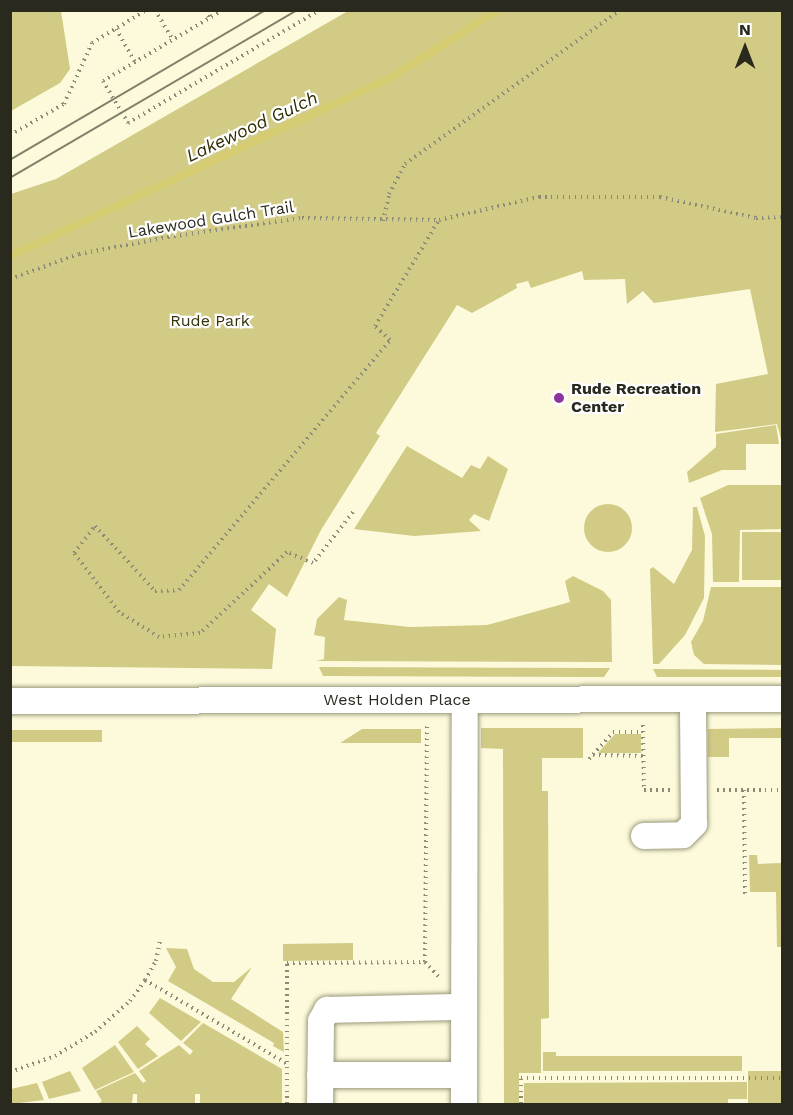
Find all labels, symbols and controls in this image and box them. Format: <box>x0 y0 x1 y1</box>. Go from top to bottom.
north arrow <box>715 18 775 78</box>
text: N <box>739 20 751 39</box>
water label: Lakewood Gulch <box>183 87 321 167</box>
street label: Lakewood Gulch Trail <box>127 197 295 243</box>
park label: Rude Park <box>170 311 250 331</box>
place label: Rude Recreation Center <box>571 379 701 417</box>
marker: Rude Recreation Center <box>552 391 566 405</box>
street label: West Holden Place <box>323 690 471 710</box>

